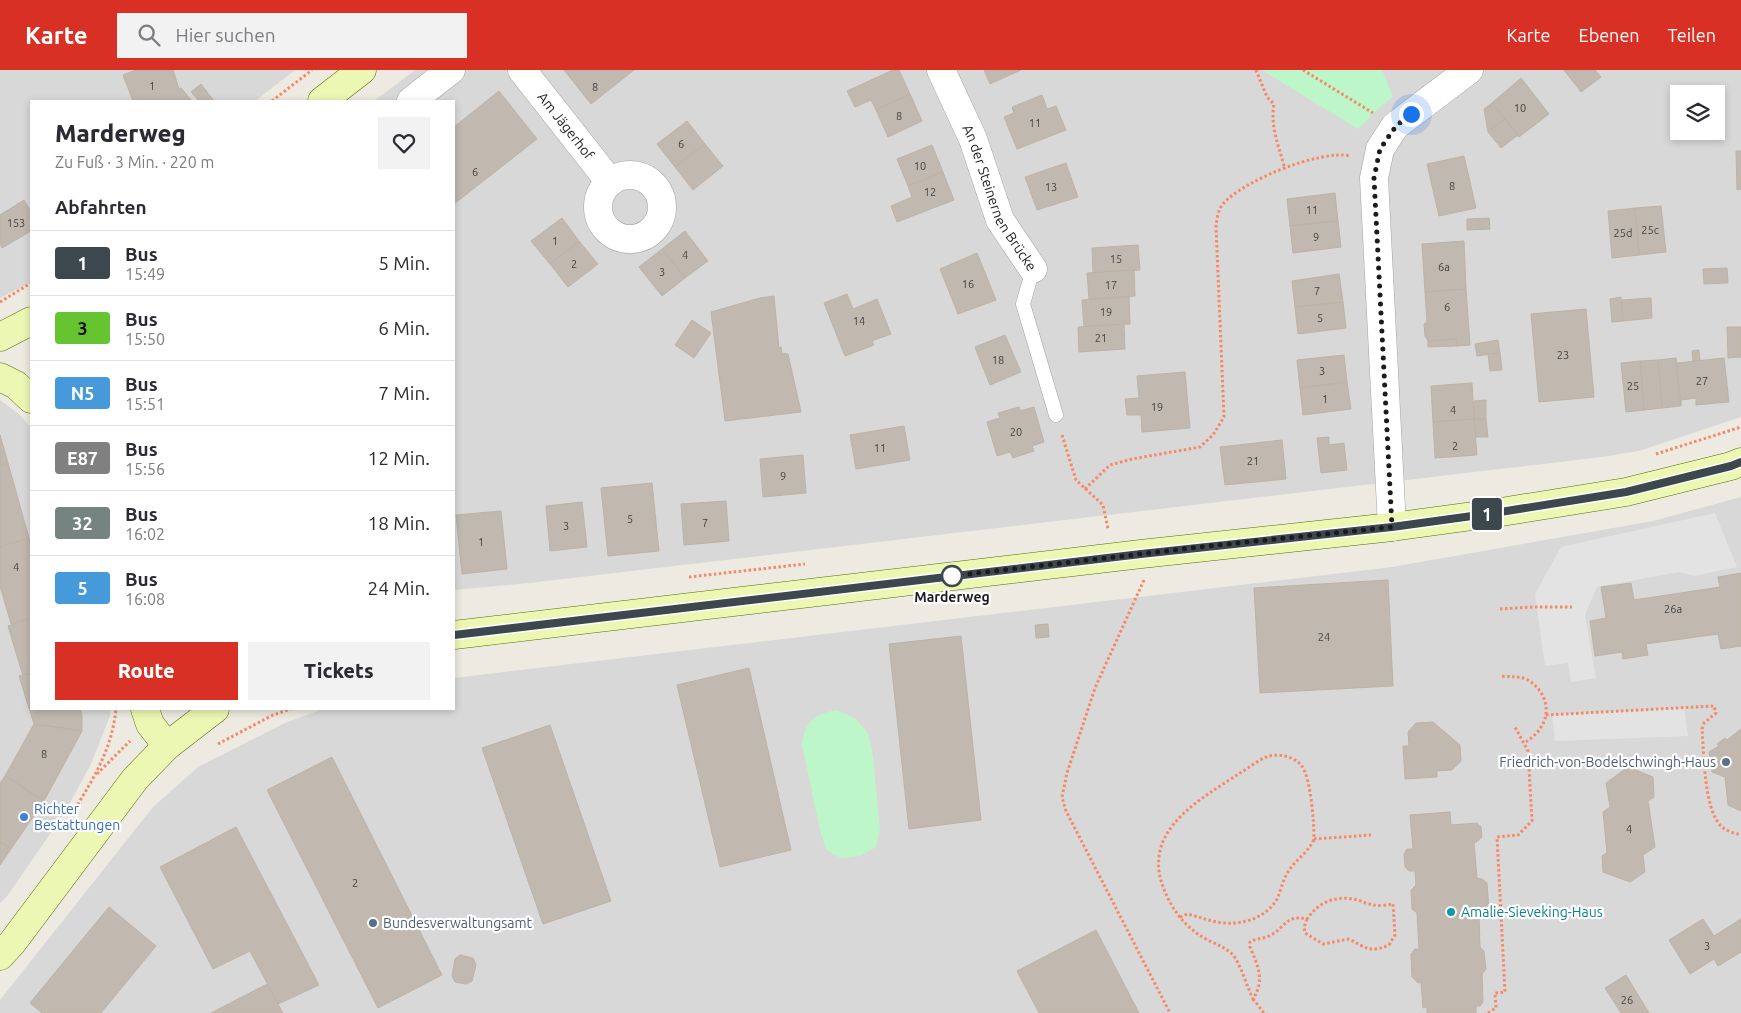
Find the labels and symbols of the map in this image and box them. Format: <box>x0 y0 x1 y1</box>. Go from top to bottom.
house number: 1 <box>149 80 155 92</box>
house number: 8 <box>592 81 598 93</box>
street label: Am Jägerhof <box>534 89 598 163</box>
your location <box>1399 102 1424 127</box>
house number: 10 <box>1514 102 1526 114</box>
house number: 8 <box>896 110 902 122</box>
house number: 11 <box>1029 117 1041 129</box>
street label: An der Steinernen Brücke <box>959 122 1040 274</box>
house number: 6 <box>678 138 684 150</box>
house number: 10 <box>914 160 926 172</box>
house number: 6 <box>472 166 478 178</box>
house number: 8 <box>1449 180 1455 192</box>
house number: 13 <box>1045 181 1057 193</box>
house number: 12 <box>924 186 936 198</box>
house number: 11 <box>1306 204 1318 216</box>
house number: 153 <box>7 217 25 229</box>
house number: 25c <box>1641 224 1659 236</box>
house number: 25d <box>1614 227 1632 239</box>
house number: 9 <box>1313 231 1319 243</box>
house number: 1 <box>552 235 558 247</box>
house number: 4 <box>682 249 688 261</box>
house number: 15 <box>1110 253 1122 265</box>
house number: 2 <box>571 258 577 270</box>
house number: 6a <box>1438 261 1450 273</box>
house number: 3 <box>659 266 665 278</box>
house number: 16 <box>962 278 974 290</box>
house number: 17 <box>1105 279 1117 291</box>
house number: 7 <box>1314 285 1320 297</box>
house number: 6 <box>1444 301 1450 313</box>
house number: 19 <box>1100 306 1112 318</box>
house number: 5 <box>1317 312 1323 324</box>
house number: 14 <box>853 315 865 327</box>
house number: 21 <box>1095 332 1107 344</box>
house number: 23 <box>1557 349 1569 361</box>
house number: 18 <box>992 354 1004 366</box>
house number: 3 <box>1319 365 1325 377</box>
house number: 27 <box>1696 375 1708 387</box>
house number: 25 <box>1627 380 1639 392</box>
house number: 1 <box>1322 393 1328 405</box>
house number: 19 <box>1151 401 1163 413</box>
house number: 4 <box>1450 404 1456 416</box>
house number: 20 <box>1010 426 1022 438</box>
house number: 2 <box>1452 440 1458 452</box>
house number: 11 <box>874 442 886 454</box>
house number: 21 <box>1247 455 1259 467</box>
house number: 9 <box>780 470 786 482</box>
line badge: 1 <box>1471 498 1503 530</box>
house number: 5 <box>627 513 633 525</box>
house number: 7 <box>702 517 708 529</box>
house number: 3 <box>563 520 569 532</box>
house number: 1 <box>478 536 484 548</box>
house number: 4 <box>13 561 19 573</box>
marker: Marderweg <box>941 565 963 587</box>
place label: Marderweg <box>914 589 990 605</box>
house number: 26a <box>1664 603 1682 615</box>
house number: 24 <box>1318 631 1330 643</box>
house number: 8 <box>41 748 47 760</box>
place label: Friedrich-von-Bodelschwingh-Haus <box>1499 754 1716 770</box>
marker: Friedrich-von-Bodelschwingh-Haus <box>1720 756 1732 768</box>
place label: Richter Bestattungen <box>34 801 120 833</box>
marker: Richter Bestattungen <box>18 811 30 823</box>
house number: 4 <box>1626 823 1632 835</box>
house number: 2 <box>352 877 358 889</box>
place label: Amalie-Sieveking-Haus <box>1461 904 1603 920</box>
marker: Amalie-Sieveking-Haus <box>1445 906 1457 918</box>
place label: Bundesverwaltungsamt <box>383 915 533 931</box>
marker: Bundesverwaltungsamt <box>367 917 379 929</box>
house number: 3 <box>1704 940 1710 952</box>
house number: 26 <box>1621 994 1633 1006</box>

